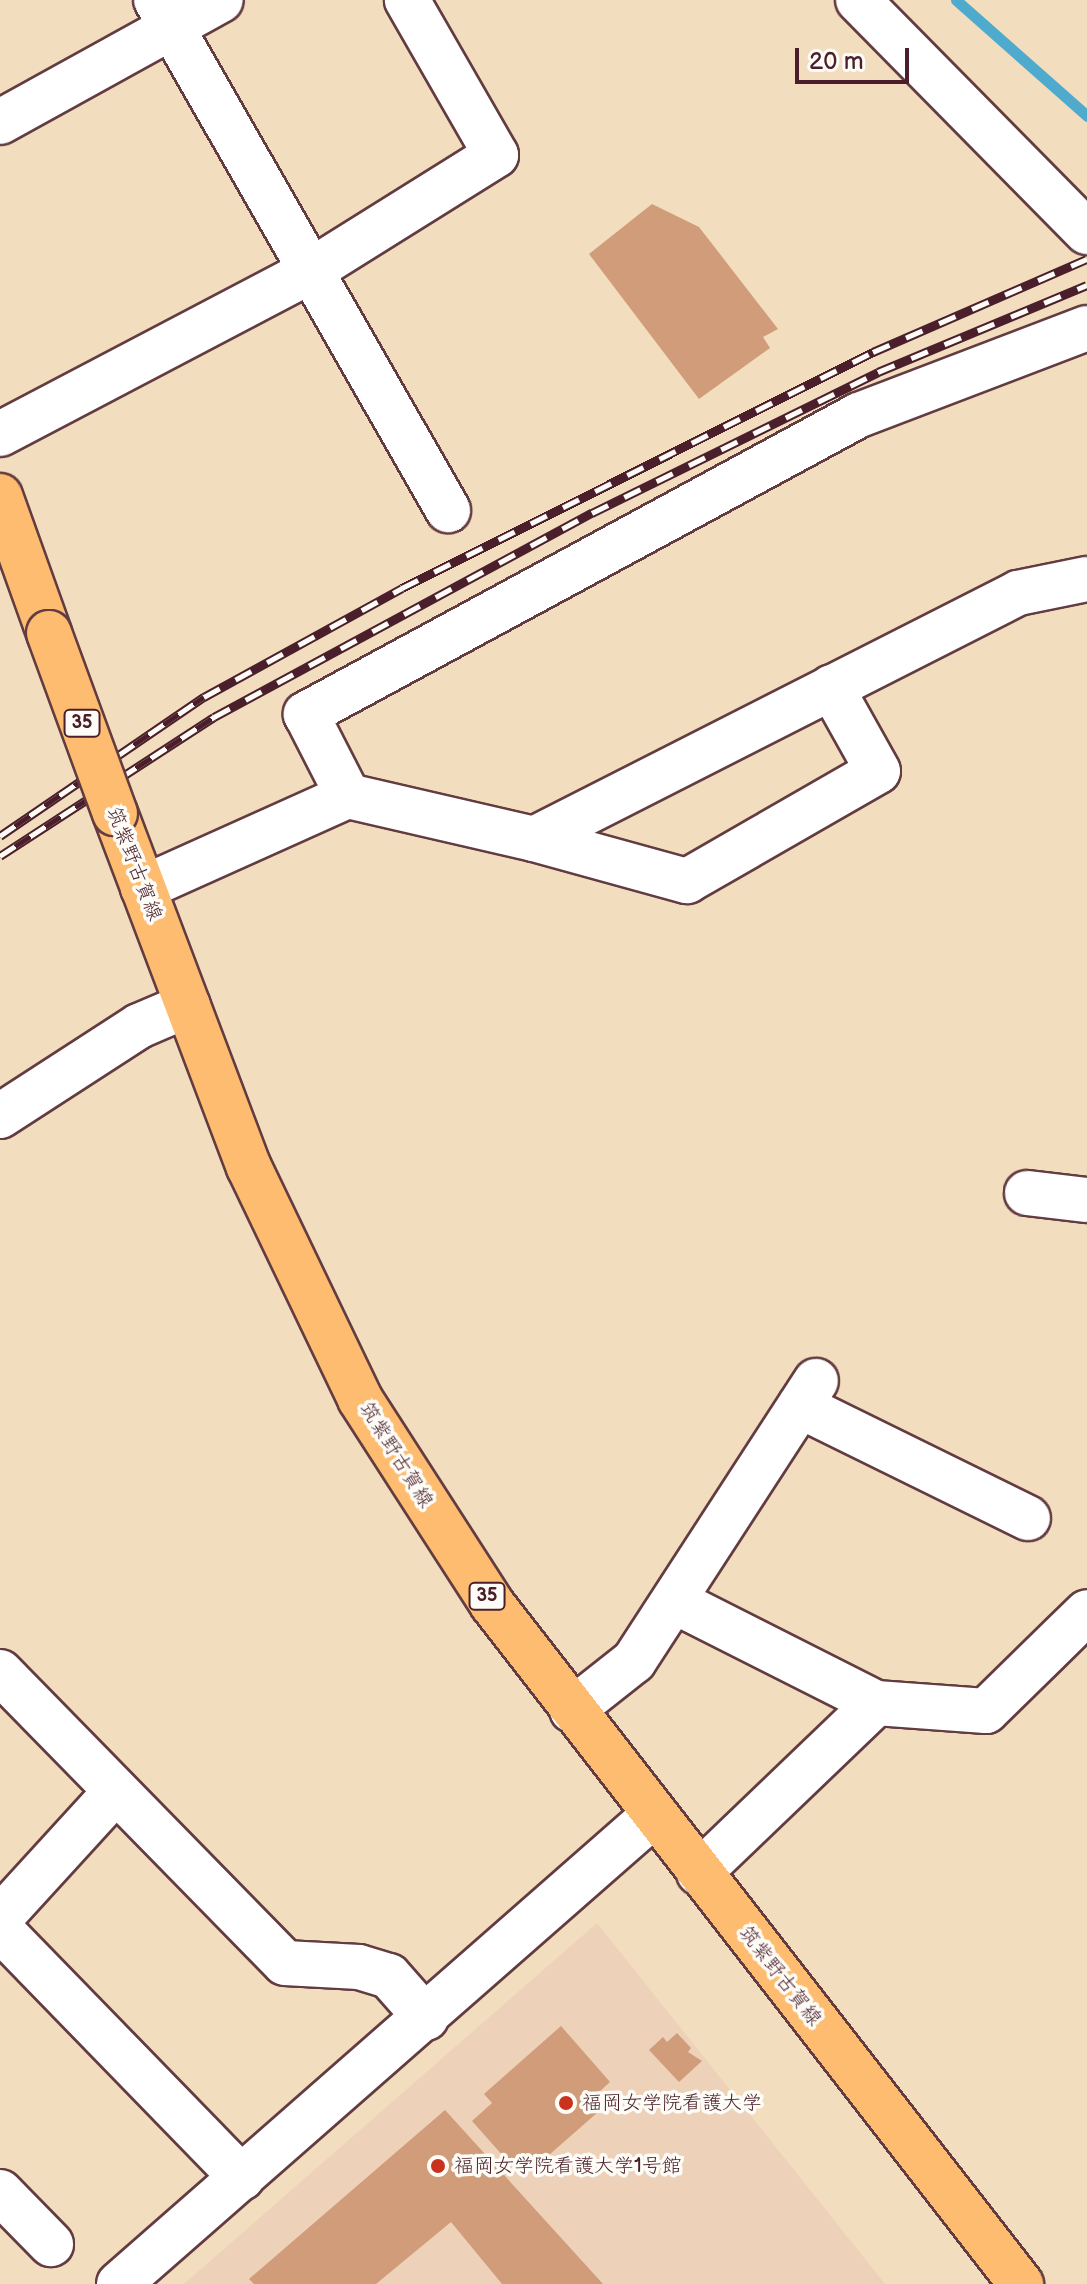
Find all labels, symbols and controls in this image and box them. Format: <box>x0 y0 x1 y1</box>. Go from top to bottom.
scale bar <box>799 32 913 82</box>
text: 20 m <box>809 47 864 76</box>
road number: 35 <box>62 709 102 737</box>
street label: 筑紫野古賀線 <box>101 804 167 924</box>
street label: 筑紫野古賀線 <box>354 1398 438 1512</box>
road number: 35 <box>467 1582 507 1610</box>
street label: 筑紫野古賀線 <box>734 1921 826 2031</box>
place label: 福岡女学院看護大学 <box>582 2091 762 2115</box>
marker: 福岡女学院看護大学 <box>557 2094 575 2112</box>
place label: 福岡女学院看護大学1号館 <box>454 2154 682 2178</box>
marker: 福岡女学院看護大学1号館 <box>429 2157 447 2175</box>

